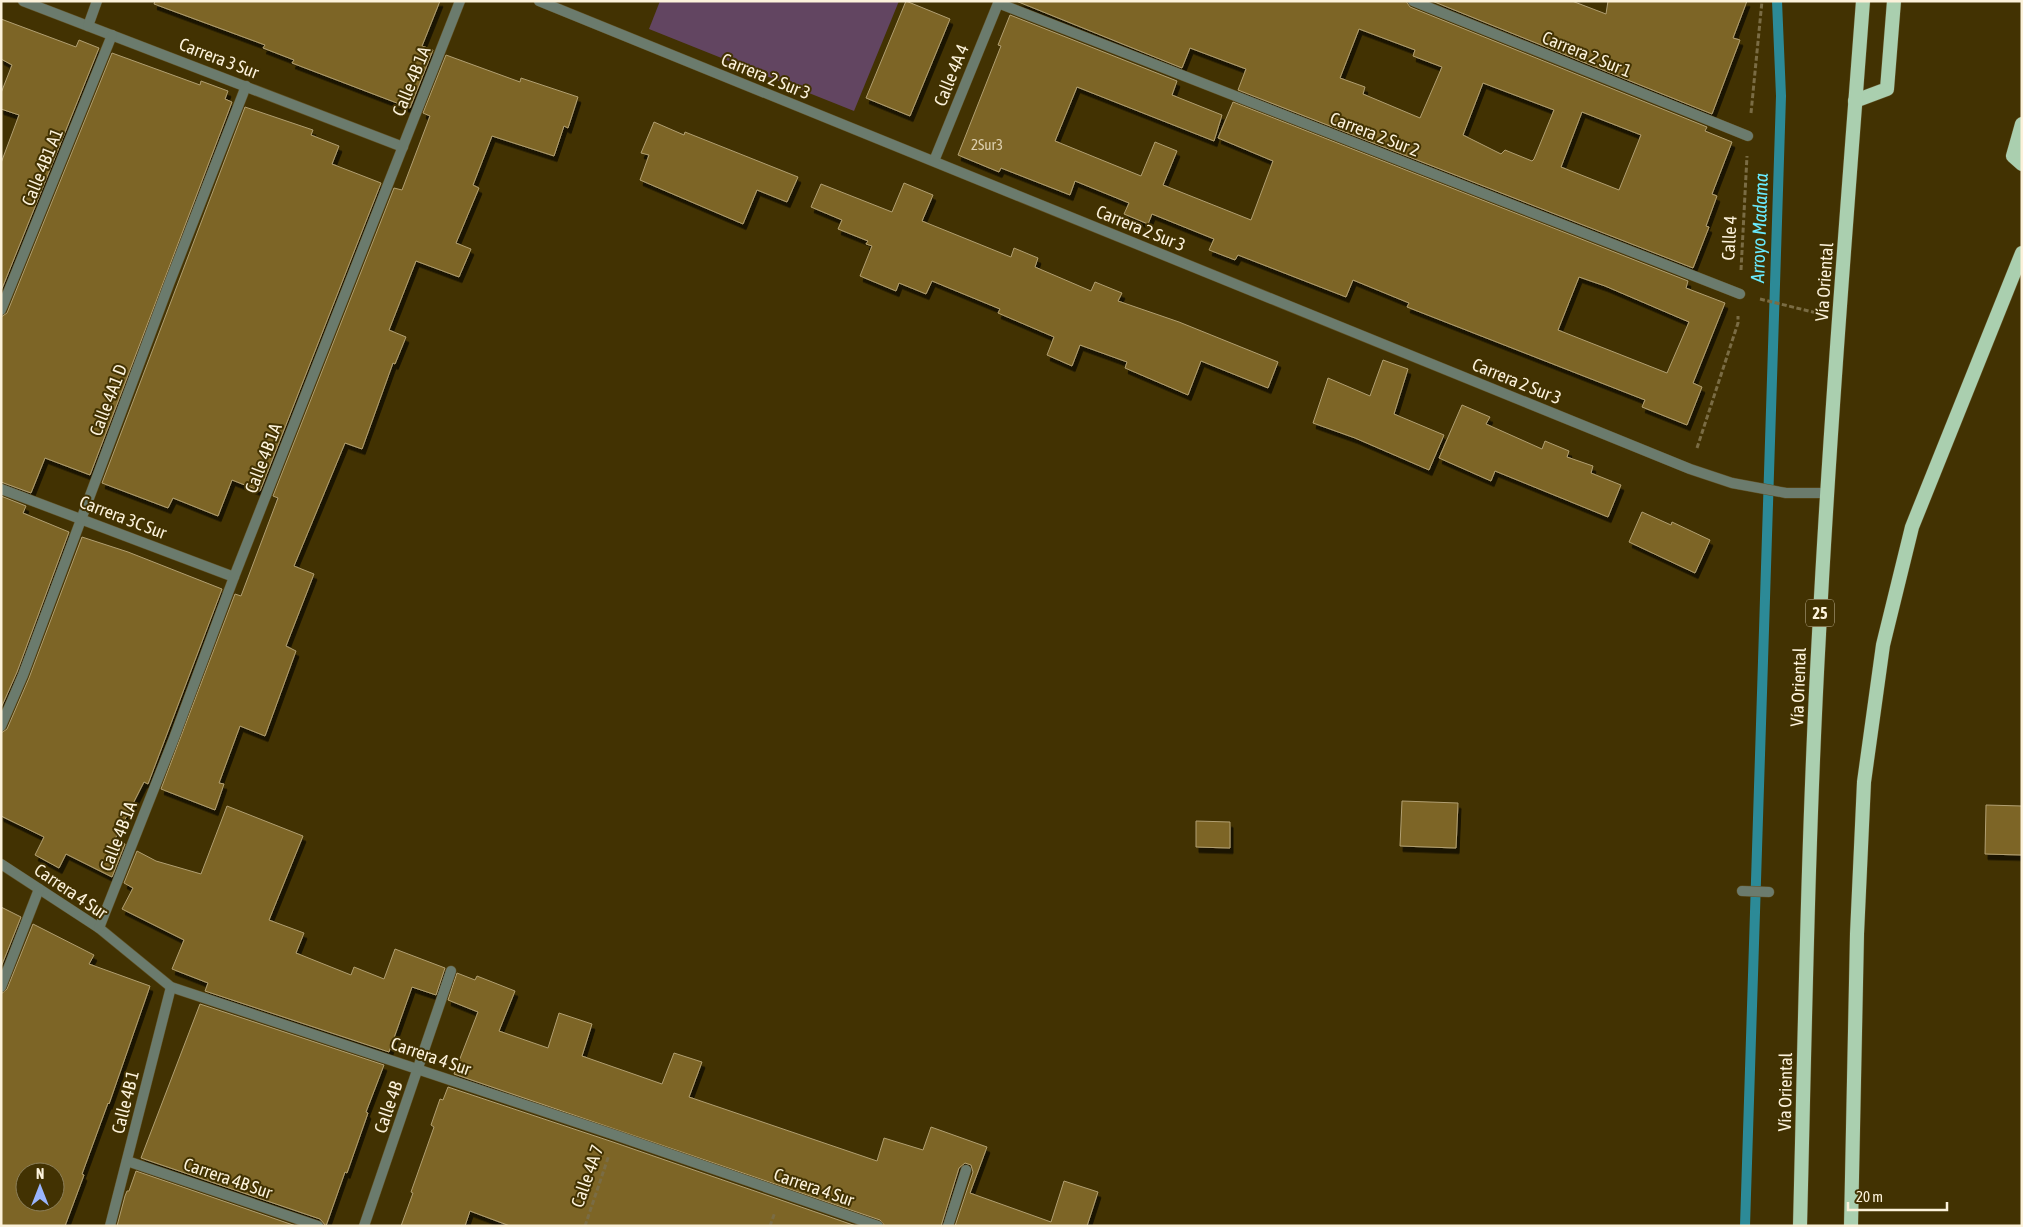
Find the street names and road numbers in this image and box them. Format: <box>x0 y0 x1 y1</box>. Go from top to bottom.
street label: Carrera 2 Sur 1 <box>1539 27 1635 81</box>
street label: Carrera 3 Sur <box>176 33 262 83</box>
street label: Calle 4A 4 <box>929 41 973 109</box>
street label: Calle 4B 1A <box>388 43 435 119</box>
street label: Carrera 2 Sur 3 <box>718 49 814 103</box>
street label: Carrera 2 Sur 2 <box>1327 107 1423 161</box>
street label: Calle 4B1 A1 <box>17 125 67 209</box>
street label: Carrera 2 Sur 3 <box>1093 201 1189 255</box>
street label: Calle 4 <box>1717 215 1741 261</box>
street label: Vía Oriental <box>1811 242 1837 322</box>
street label: Carrera 2 Sur 3 <box>1469 354 1565 408</box>
street label: Calle 4A1 D <box>85 361 131 439</box>
street label: Calle 4B 1A <box>240 420 286 496</box>
street label: Carrera 3C Sur <box>76 491 170 543</box>
road number: 25 <box>1806 600 1834 626</box>
street label: Vía Oriental <box>1786 647 1810 727</box>
street label: Calle 4B 1A <box>95 798 141 874</box>
street label: Carrera 4 Sur <box>30 859 112 923</box>
street label: Carrera 4 Sur <box>388 1032 475 1080</box>
street label: Vía Oriental <box>1774 1052 1796 1132</box>
street label: Calle 4B 1 <box>107 1068 143 1136</box>
street label: Calle 4B <box>369 1078 407 1136</box>
street label: Calle 4A 7 <box>567 1142 607 1210</box>
street label: Carrera 4B Sur <box>181 1153 276 1203</box>
street label: Carrera 4 Sur <box>771 1163 858 1211</box>

